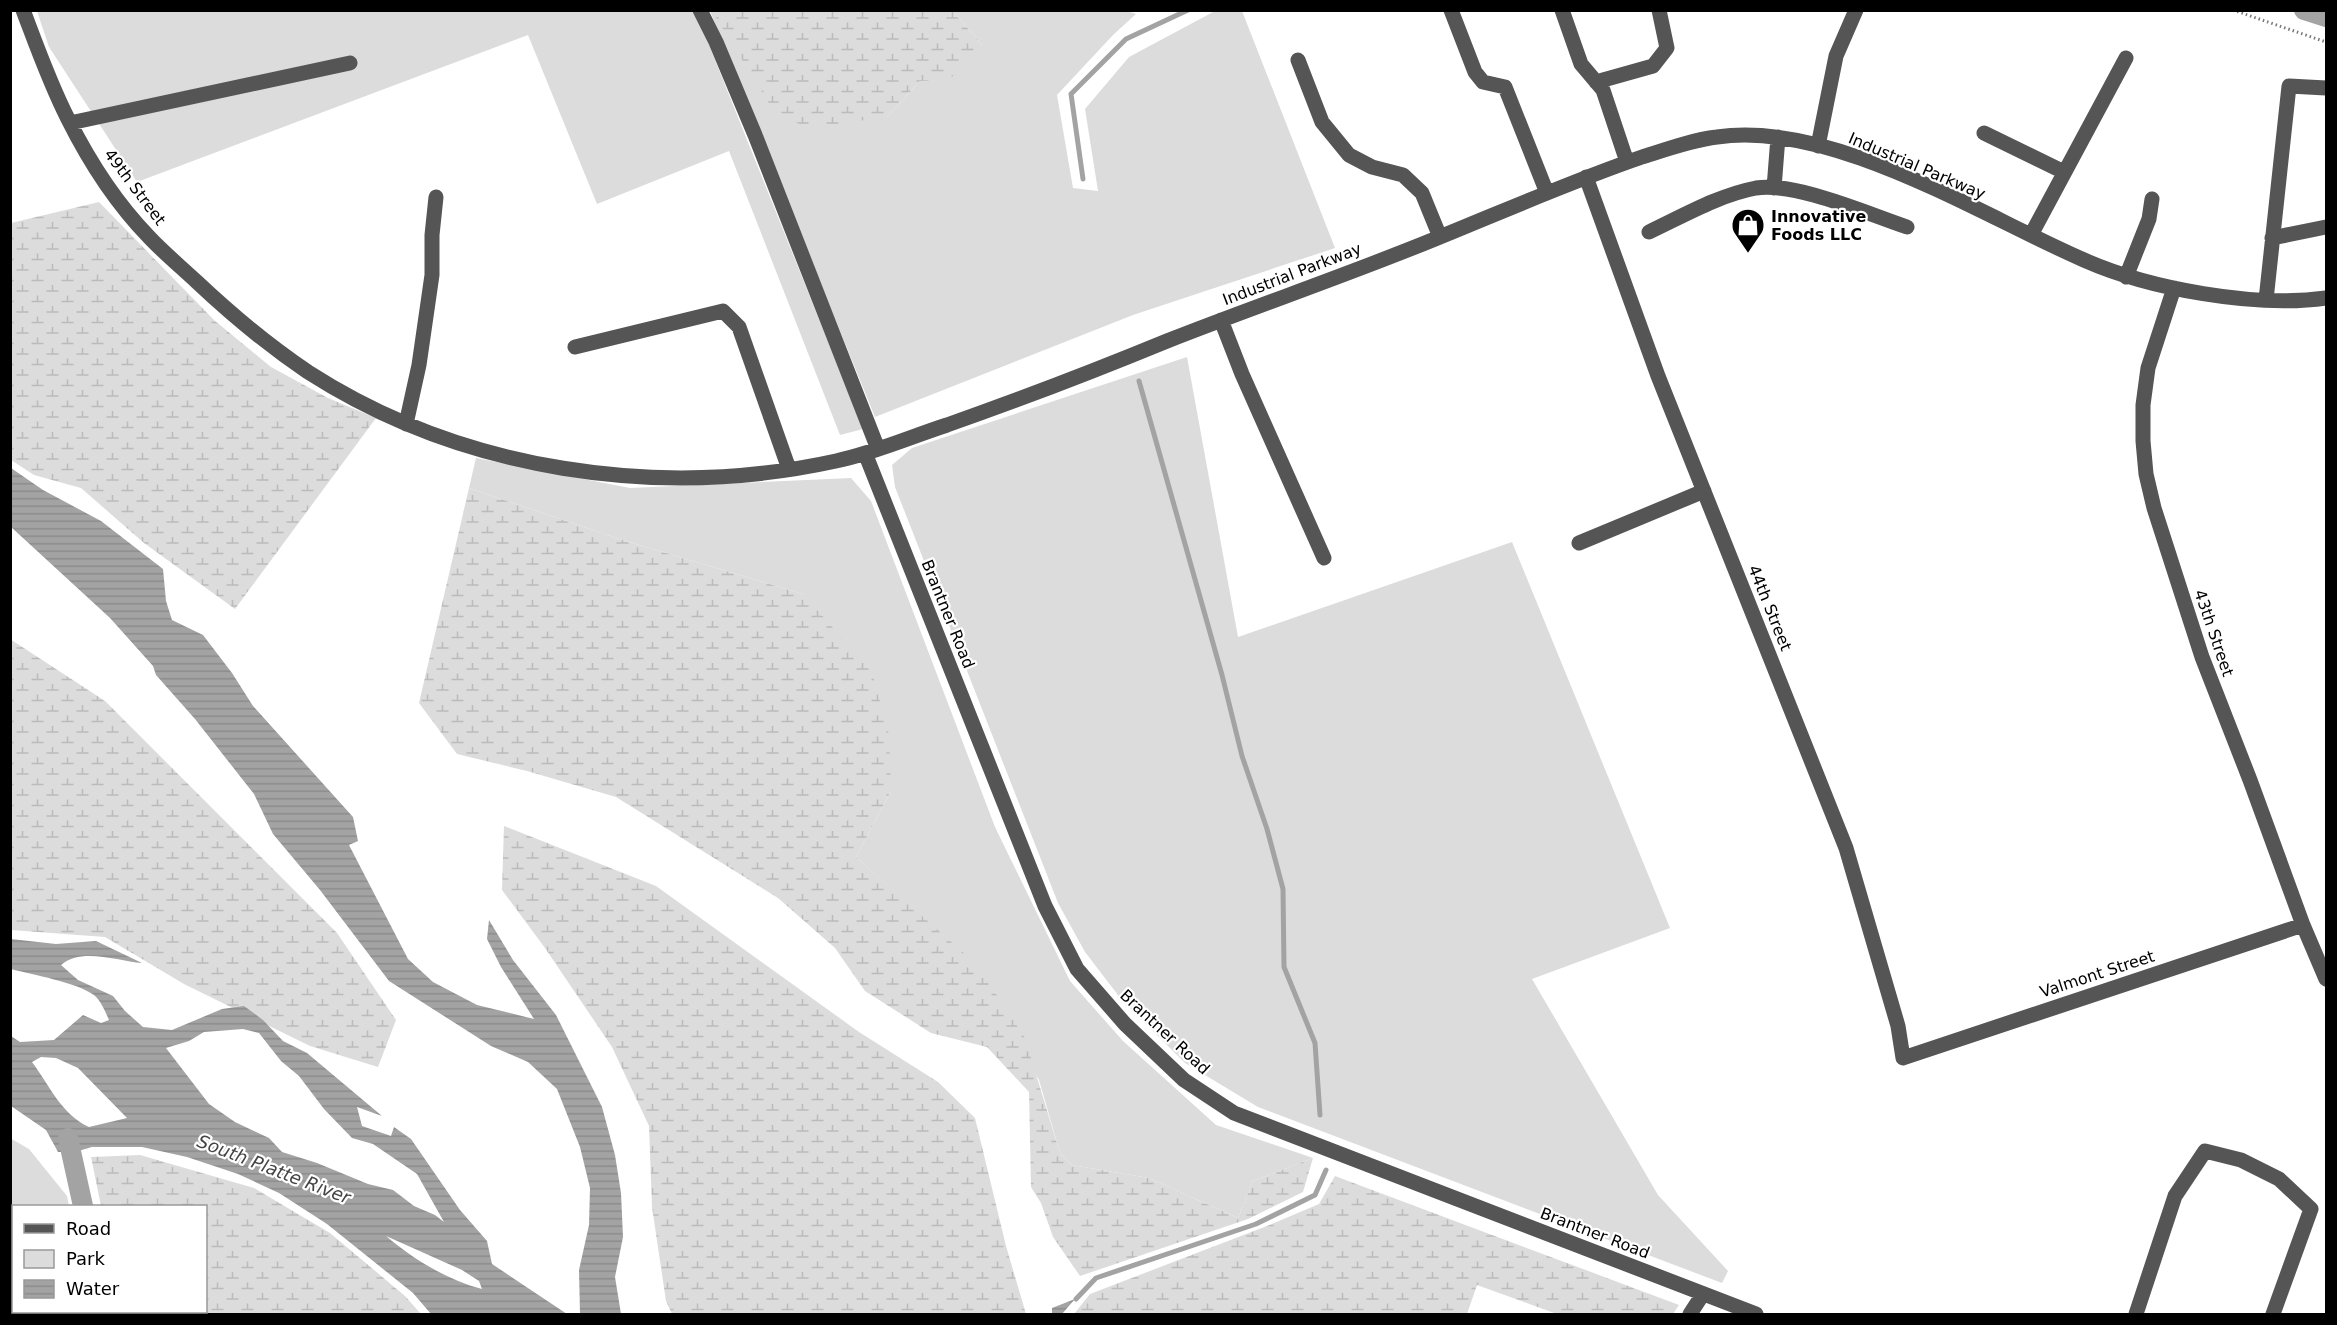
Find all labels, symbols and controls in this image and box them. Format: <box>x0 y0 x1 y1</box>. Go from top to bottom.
street label: Industrial Parkway <box>1846 129 1988 203</box>
street label: 49th Street <box>100 145 170 229</box>
shop icon: Innovative Foods LLC <box>1730 207 1766 254</box>
place label: Innovative Foods LLC <box>1771 207 1867 244</box>
street label: Industrial Parkway <box>1220 239 1364 309</box>
street label: Brantner Road <box>918 557 978 671</box>
street label: 44th Street <box>1744 562 1796 654</box>
street label: 43th Street <box>2190 587 2238 679</box>
street label: Valmont Street <box>2037 947 2157 1001</box>
street label: Brantner Road <box>1116 986 1214 1078</box>
water label: South Platte River <box>194 1130 355 1208</box>
street label: Brantner Road <box>1538 1203 1652 1263</box>
legend <box>12 1205 207 1313</box>
text: Road <box>66 1218 111 1239</box>
text: Park <box>66 1248 105 1269</box>
text: Water <box>66 1278 120 1299</box>

